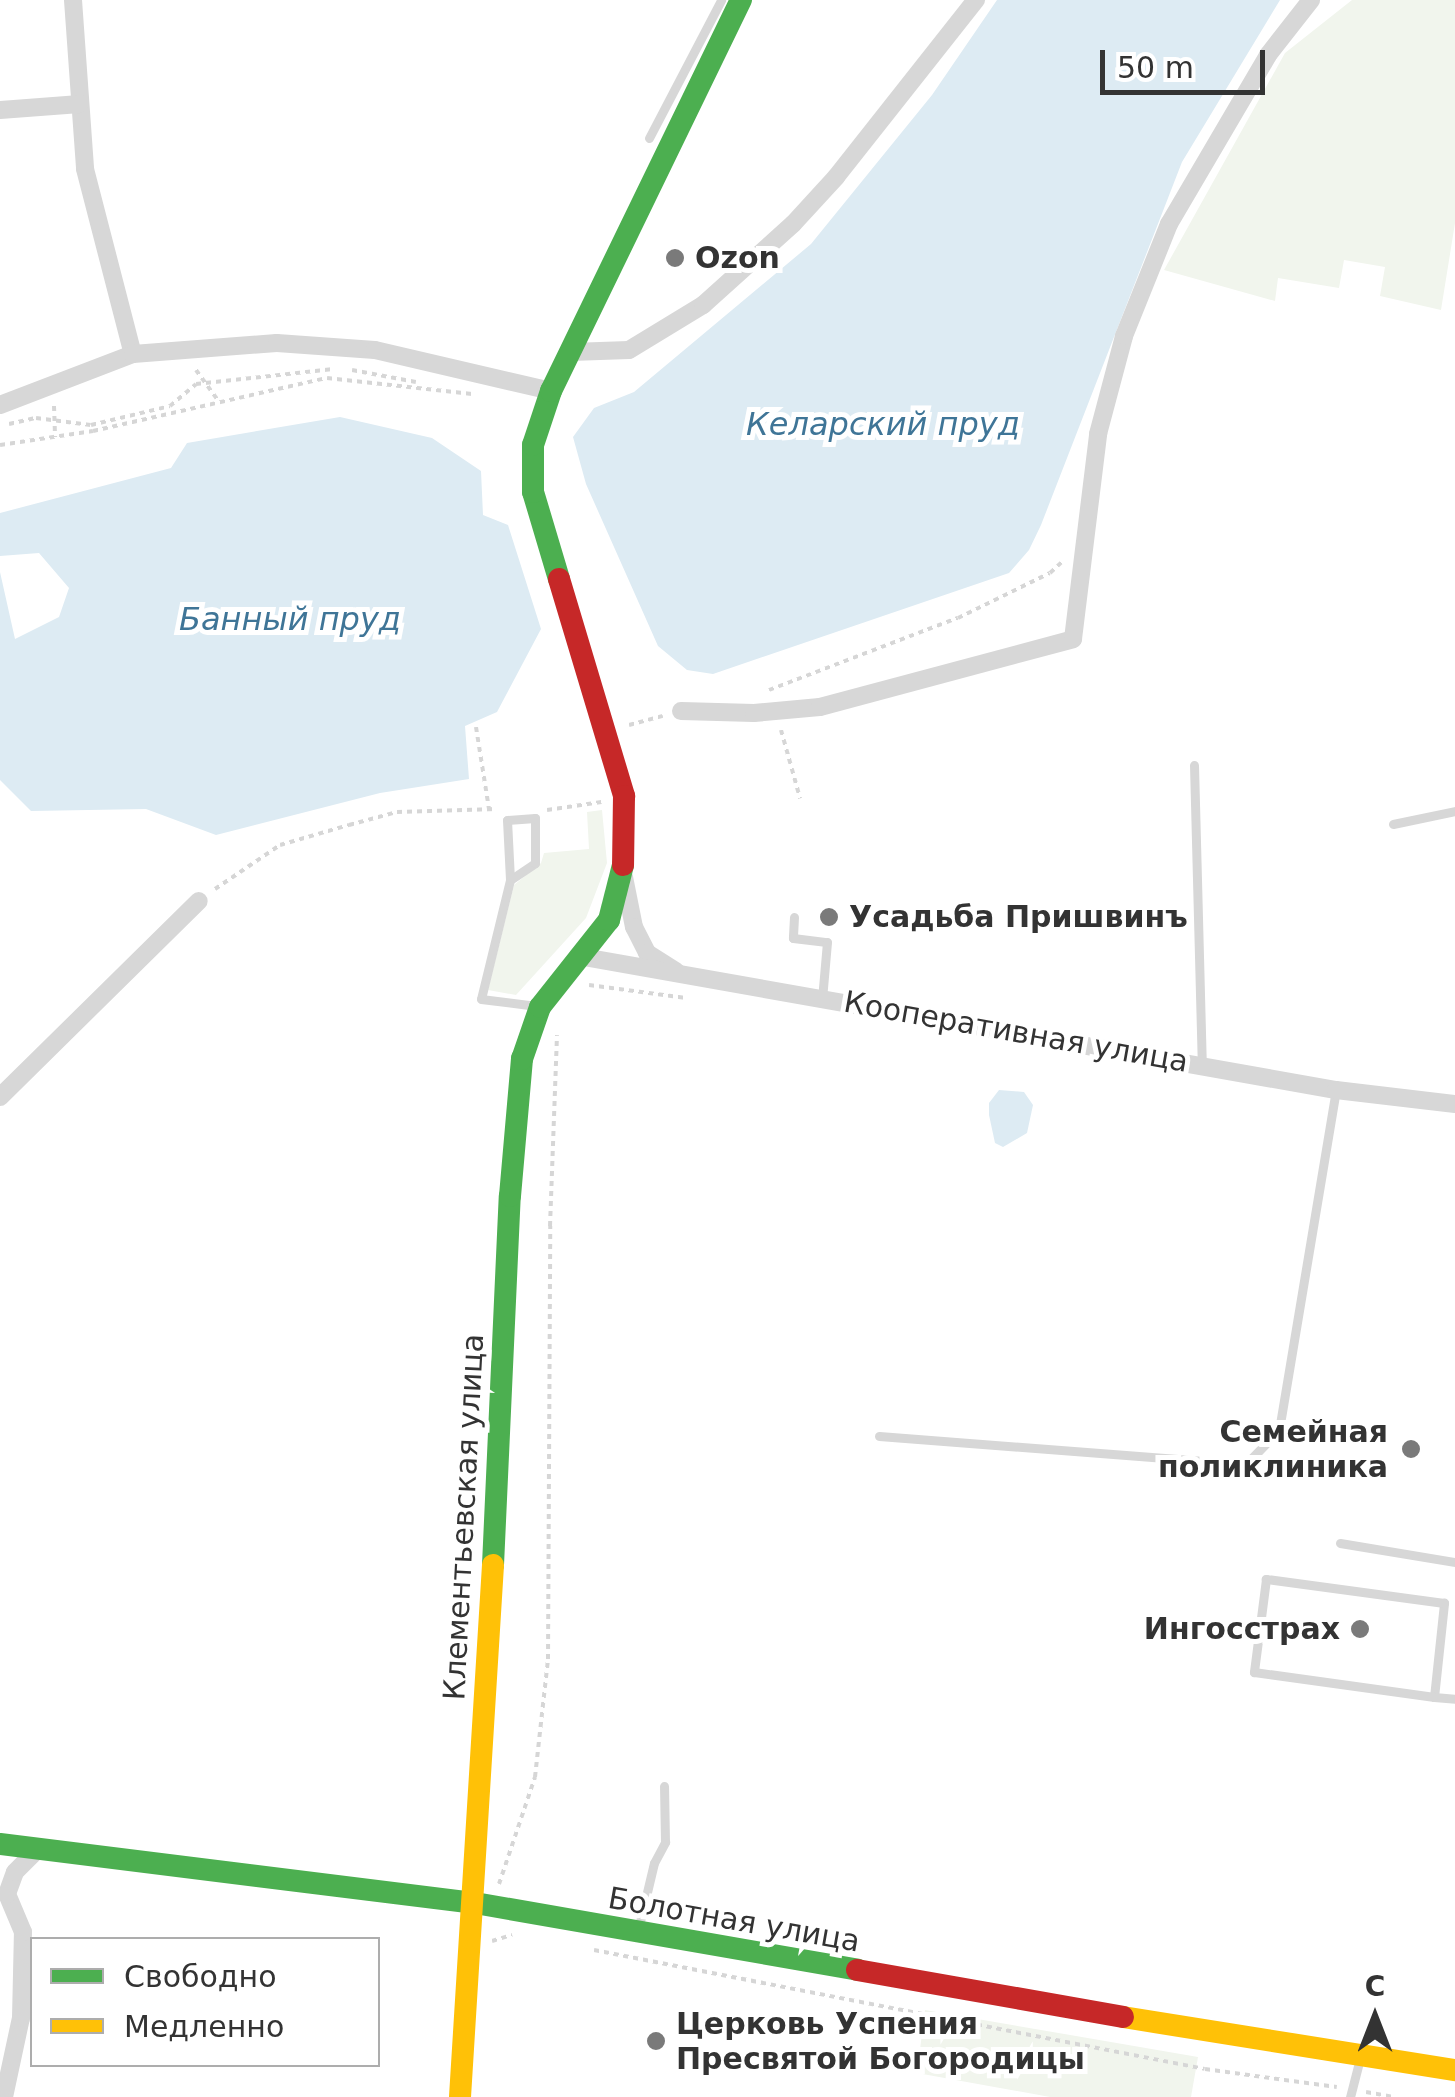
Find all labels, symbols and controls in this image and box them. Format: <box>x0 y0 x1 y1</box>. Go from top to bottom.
scale bar <box>1105 30 1270 92</box>
text: 50 m <box>1117 50 1194 85</box>
place label: Ozon <box>695 240 780 276</box>
marker: Ozon <box>664 247 686 269</box>
water label: Келарский пруд <box>746 405 1020 443</box>
water label: Банный пруд <box>179 600 401 638</box>
place label: Усадьба Пришвинъ <box>849 899 1188 935</box>
marker: Усадьба Пришвинъ <box>818 906 840 928</box>
street label: Кооперативная улица <box>841 984 1191 1080</box>
street label: Клементьевская улица <box>436 1333 492 1701</box>
place label: Семейная поликлиника <box>1158 1414 1388 1484</box>
marker: Семейная поликлиника <box>1398 1436 1424 1462</box>
place label: Ингосстрах <box>1144 1611 1340 1647</box>
marker: Ингосстрах <box>1349 1618 1371 1640</box>
street label: Болотная улица <box>605 1880 863 1960</box>
legend <box>30 1937 380 2067</box>
text: Свободно <box>124 1959 277 1994</box>
north arrow <box>1325 1967 1425 2067</box>
text: С <box>1365 1970 1385 2003</box>
place label: Церковь Успения Пресвятой Богородицы <box>676 2006 1085 2076</box>
text: Медленно <box>124 2009 284 2044</box>
marker: Церковь Успения Пресвятой Богородицы <box>645 2030 667 2052</box>

